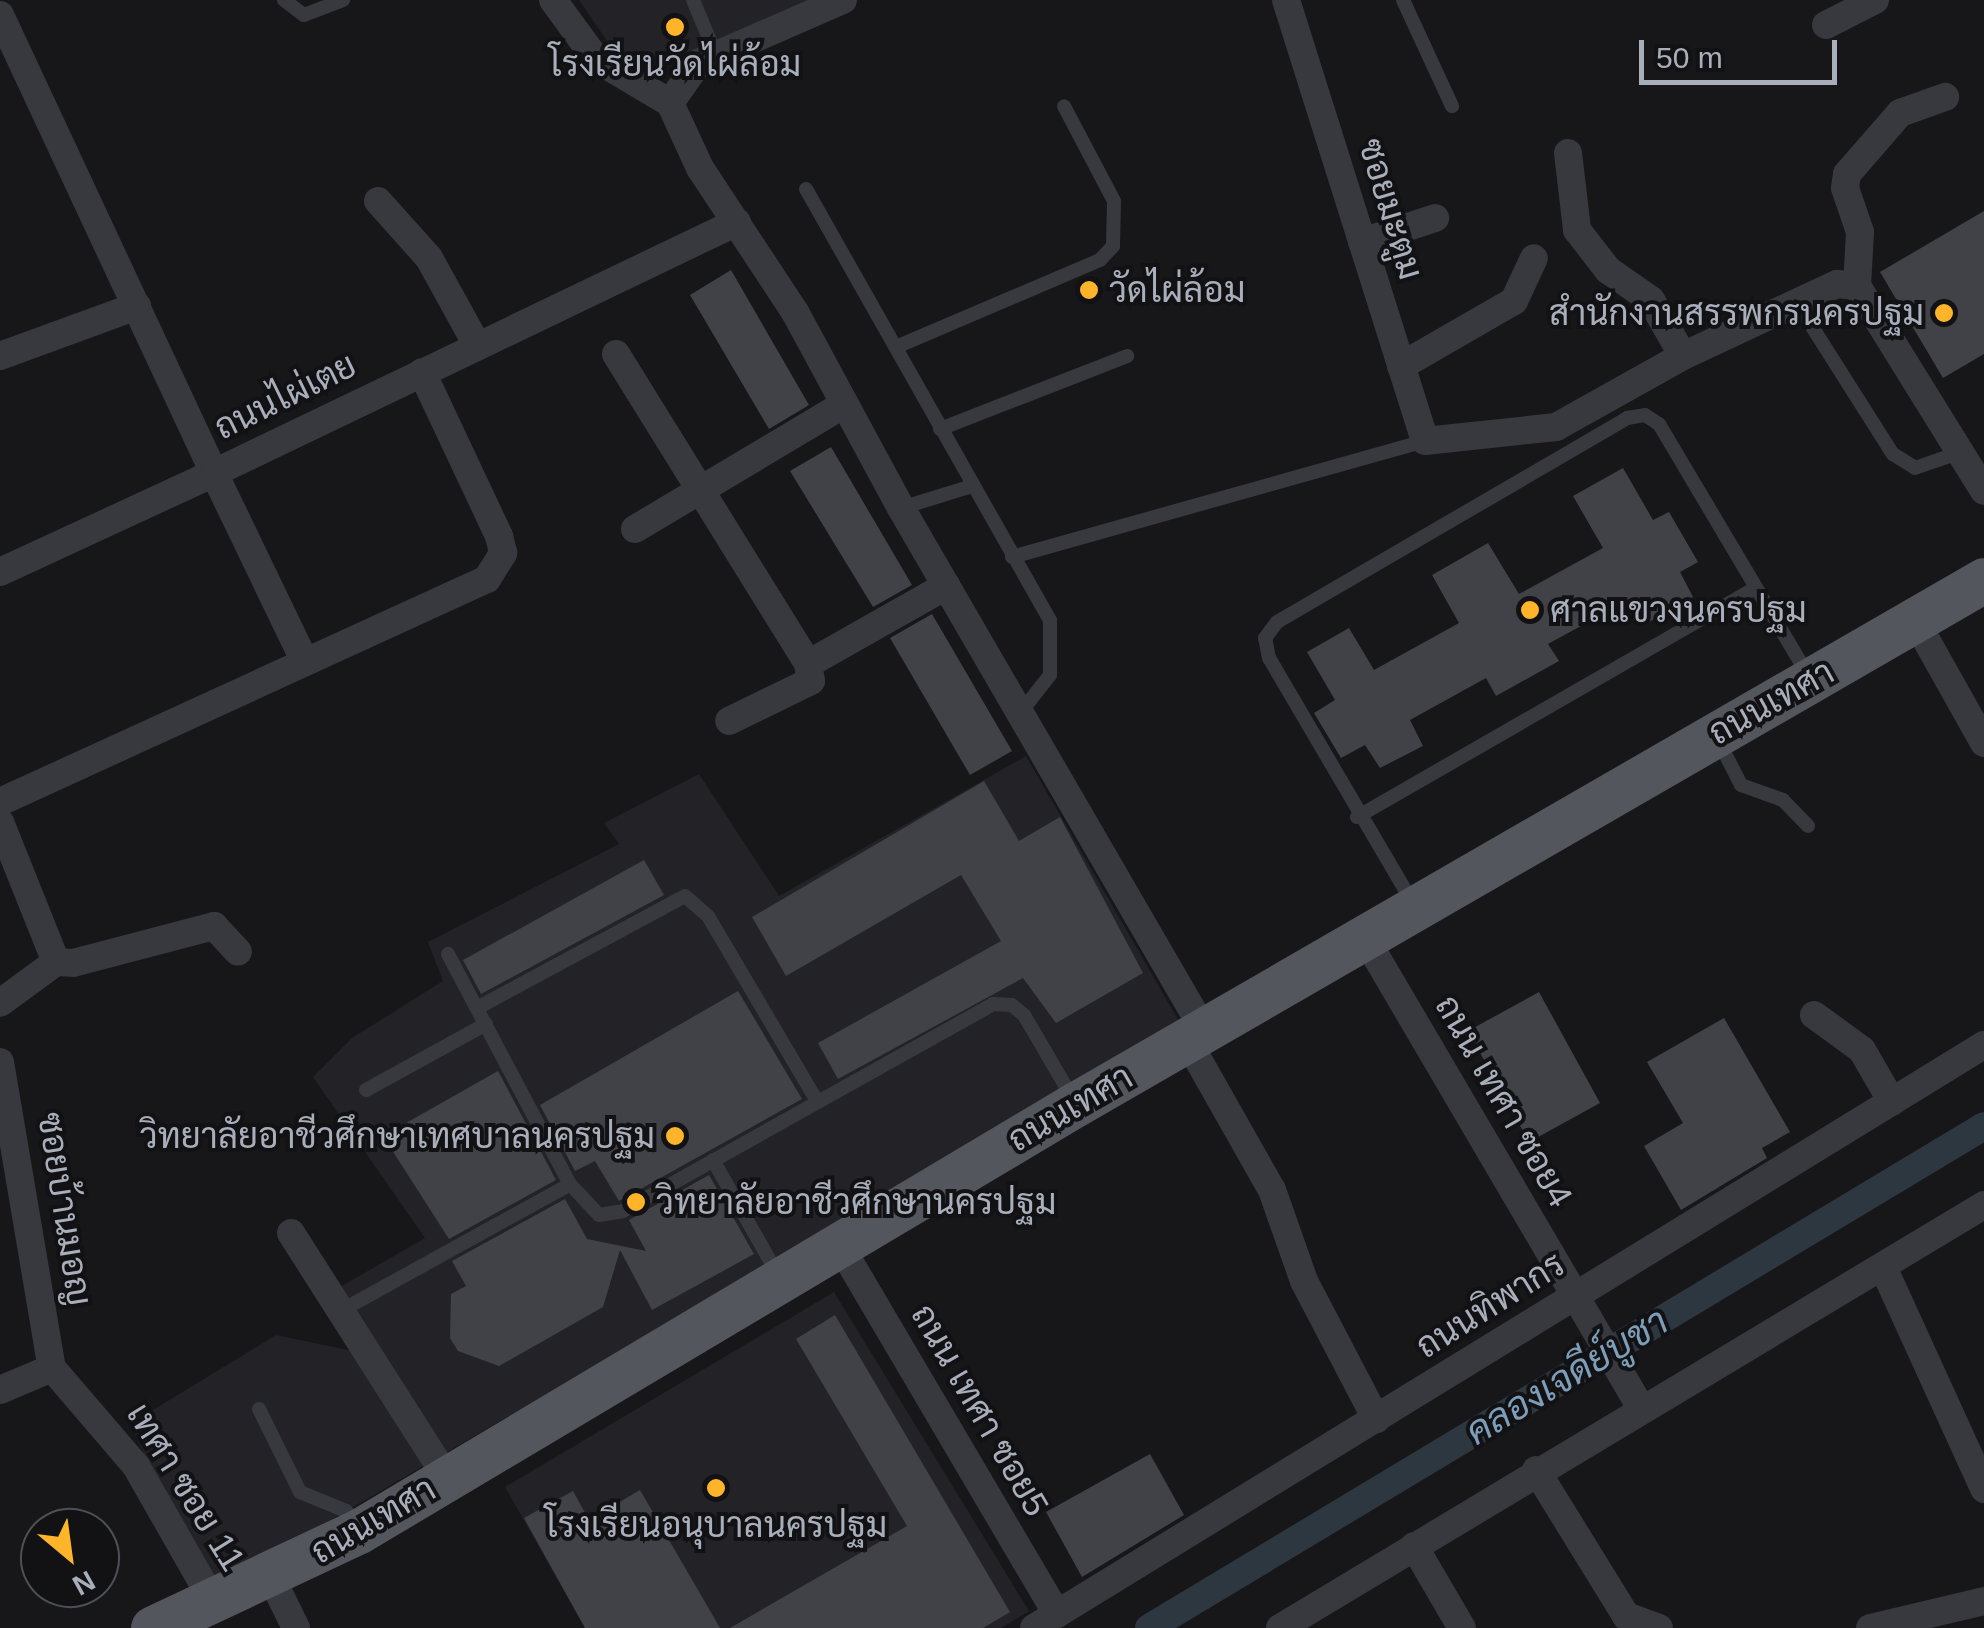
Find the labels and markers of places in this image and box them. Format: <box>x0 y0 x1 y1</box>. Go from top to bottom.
marker: โรงเรียนวัดไผ่ล้อม <box>664 16 686 38</box>
place label: โรงเรียนวัดไผ่ล้อม <box>549 43 801 85</box>
place label: วัดไผ่ล้อม <box>1109 269 1245 311</box>
marker: วัดไผ่ล้อม <box>1078 279 1100 301</box>
place label: สำนักงานสรรพกรนครปฐม <box>1549 292 1924 334</box>
marker: สำนักงานสรรพกรนครปฐม <box>1933 302 1955 324</box>
place label: ศาลแขวงนครปฐม <box>1550 589 1807 631</box>
marker: ศาลแขวงนครปฐม <box>1519 599 1541 621</box>
place label: วิทยาลัยอาชีวศึกษาเทศบาลนครปฐม <box>140 1115 655 1157</box>
marker: วิทยาลัยอาชีวศึกษาเทศบาลนครปฐม <box>664 1125 686 1147</box>
place label: วิทยาลัยอาชีวศึกษานครปฐม <box>656 1181 1056 1223</box>
marker: วิทยาลัยอาชีวศึกษานครปฐม <box>625 1191 647 1213</box>
marker: โรงเรียนอนุบาลนครปฐม <box>705 1477 727 1499</box>
place label: โรงเรียนอนุบาลนครปฐม <box>545 1504 887 1546</box>

